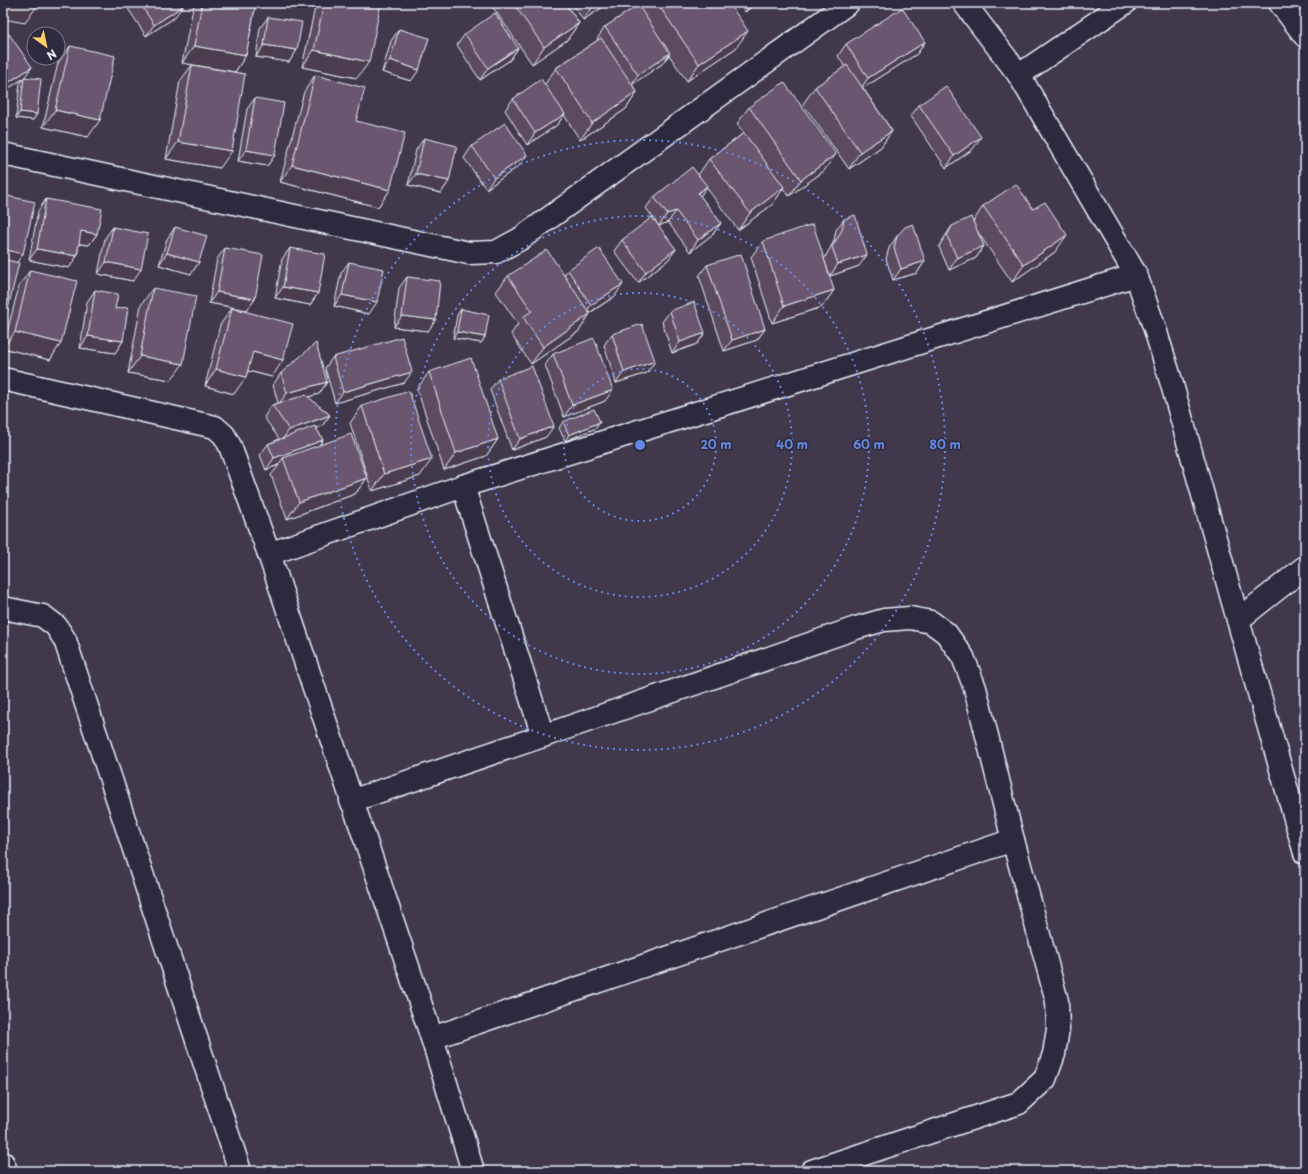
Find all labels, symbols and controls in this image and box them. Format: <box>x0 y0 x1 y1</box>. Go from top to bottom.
north arrow <box>26 26 66 66</box>
text: N <box>43 45 60 64</box>
text: 20 m <box>700 435 732 453</box>
text: 40 m <box>776 435 808 453</box>
text: 60 m <box>853 435 885 453</box>
text: 80 m <box>929 435 961 453</box>
centre of rings <box>633 438 647 452</box>

